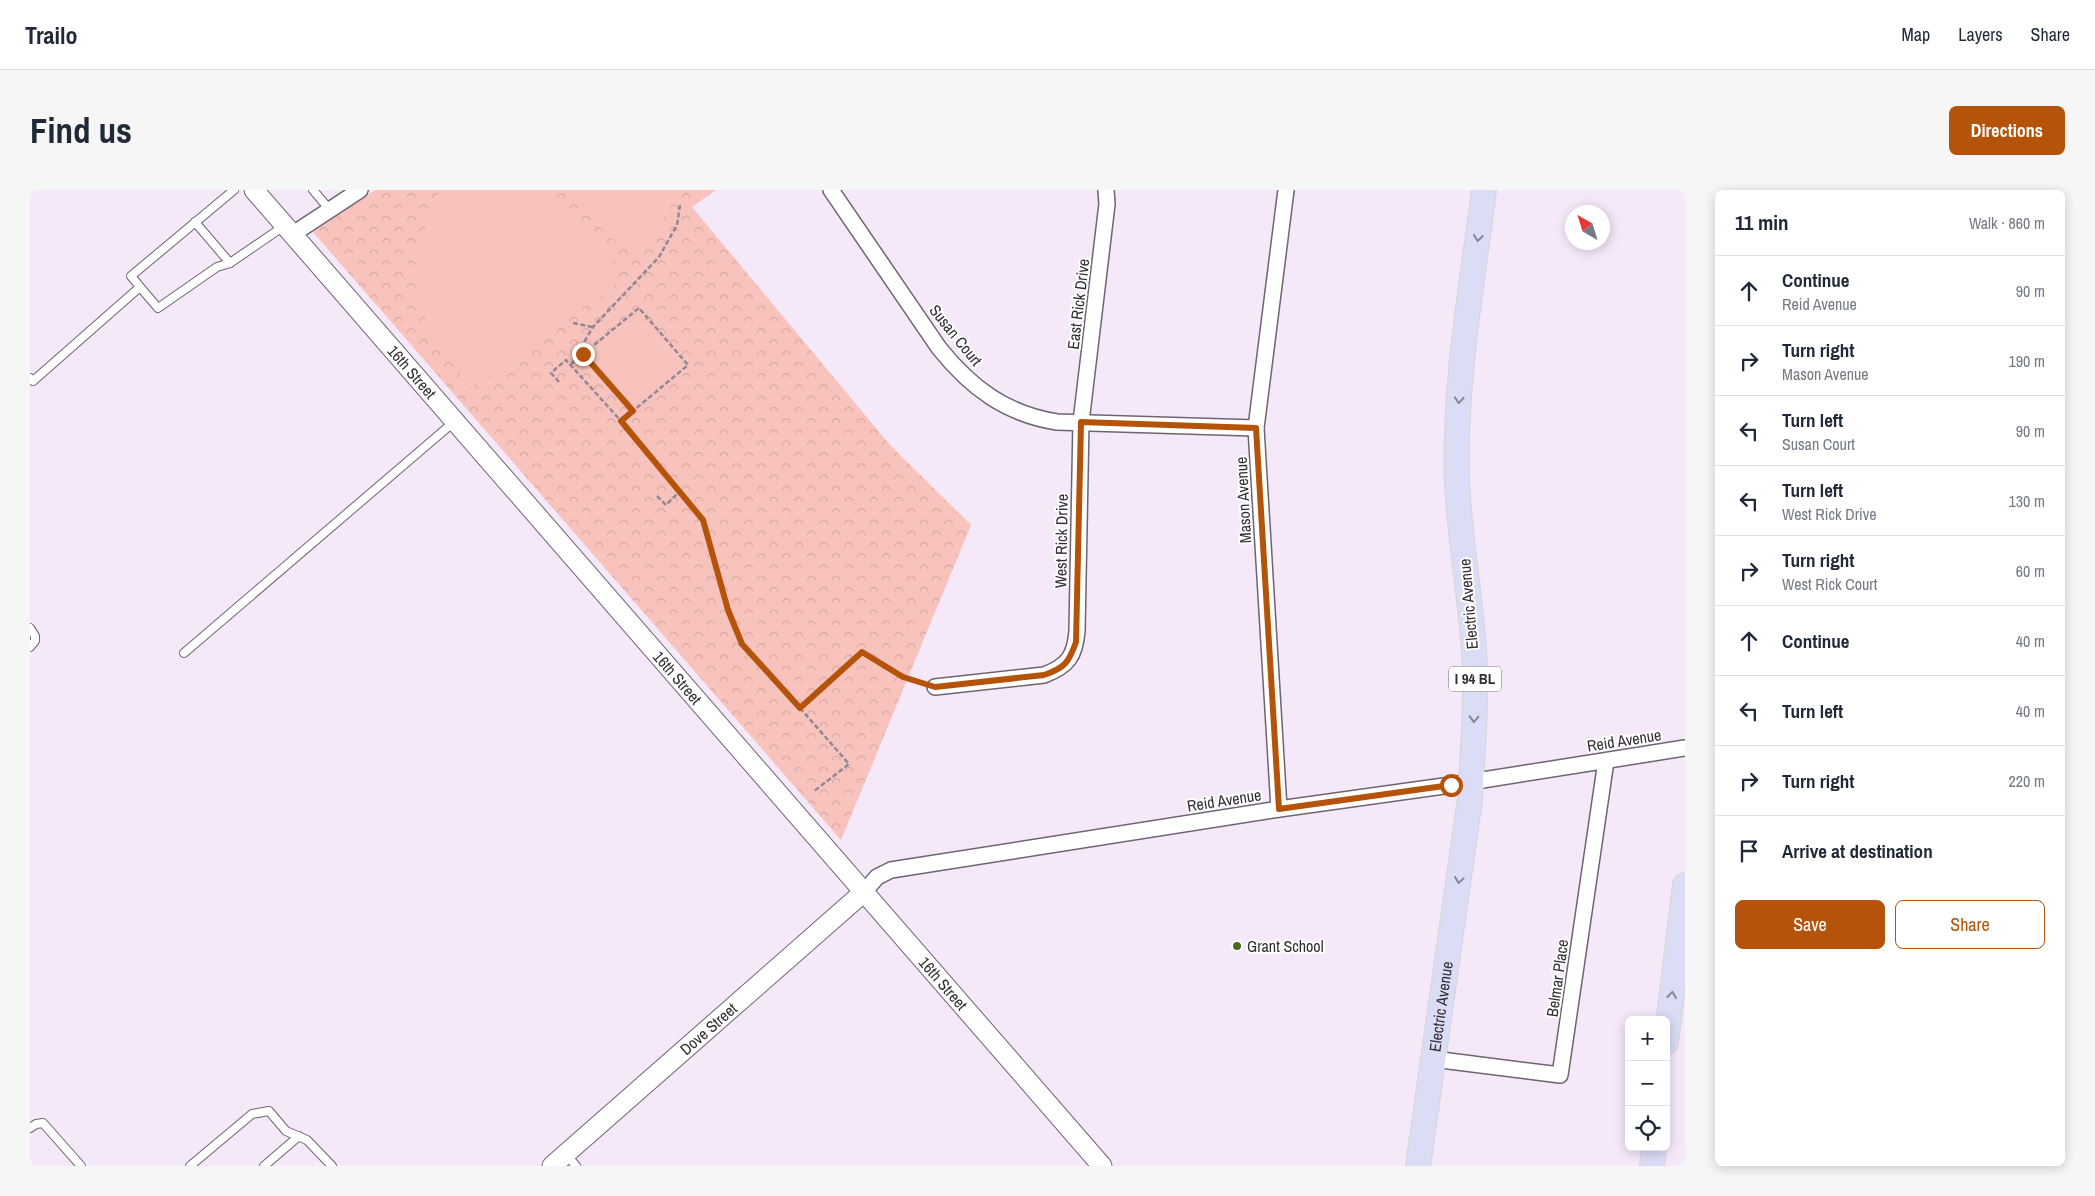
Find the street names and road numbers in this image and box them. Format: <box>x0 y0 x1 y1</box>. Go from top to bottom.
street label: East Rick Drive <box>1062 257 1094 351</box>
street label: Susan Court <box>925 300 988 371</box>
street label: 16th Street <box>383 340 442 404</box>
street label: Mason Avenue <box>1230 456 1256 544</box>
street label: West Rick Drive <box>1049 494 1073 588</box>
street label: Electric Avenue <box>1453 558 1483 650</box>
street label: 16th Street <box>648 646 707 709</box>
road number: I 94 BL <box>1449 666 1501 692</box>
street label: Reid Avenue <box>1585 723 1663 757</box>
street label: Reid Avenue <box>1185 783 1263 817</box>
street label: Belmar Place <box>1541 938 1573 1018</box>
street label: 16th Street <box>914 952 973 1015</box>
street label: Electric Avenue <box>1423 960 1458 1053</box>
street label: Dove Street <box>675 997 742 1060</box>

